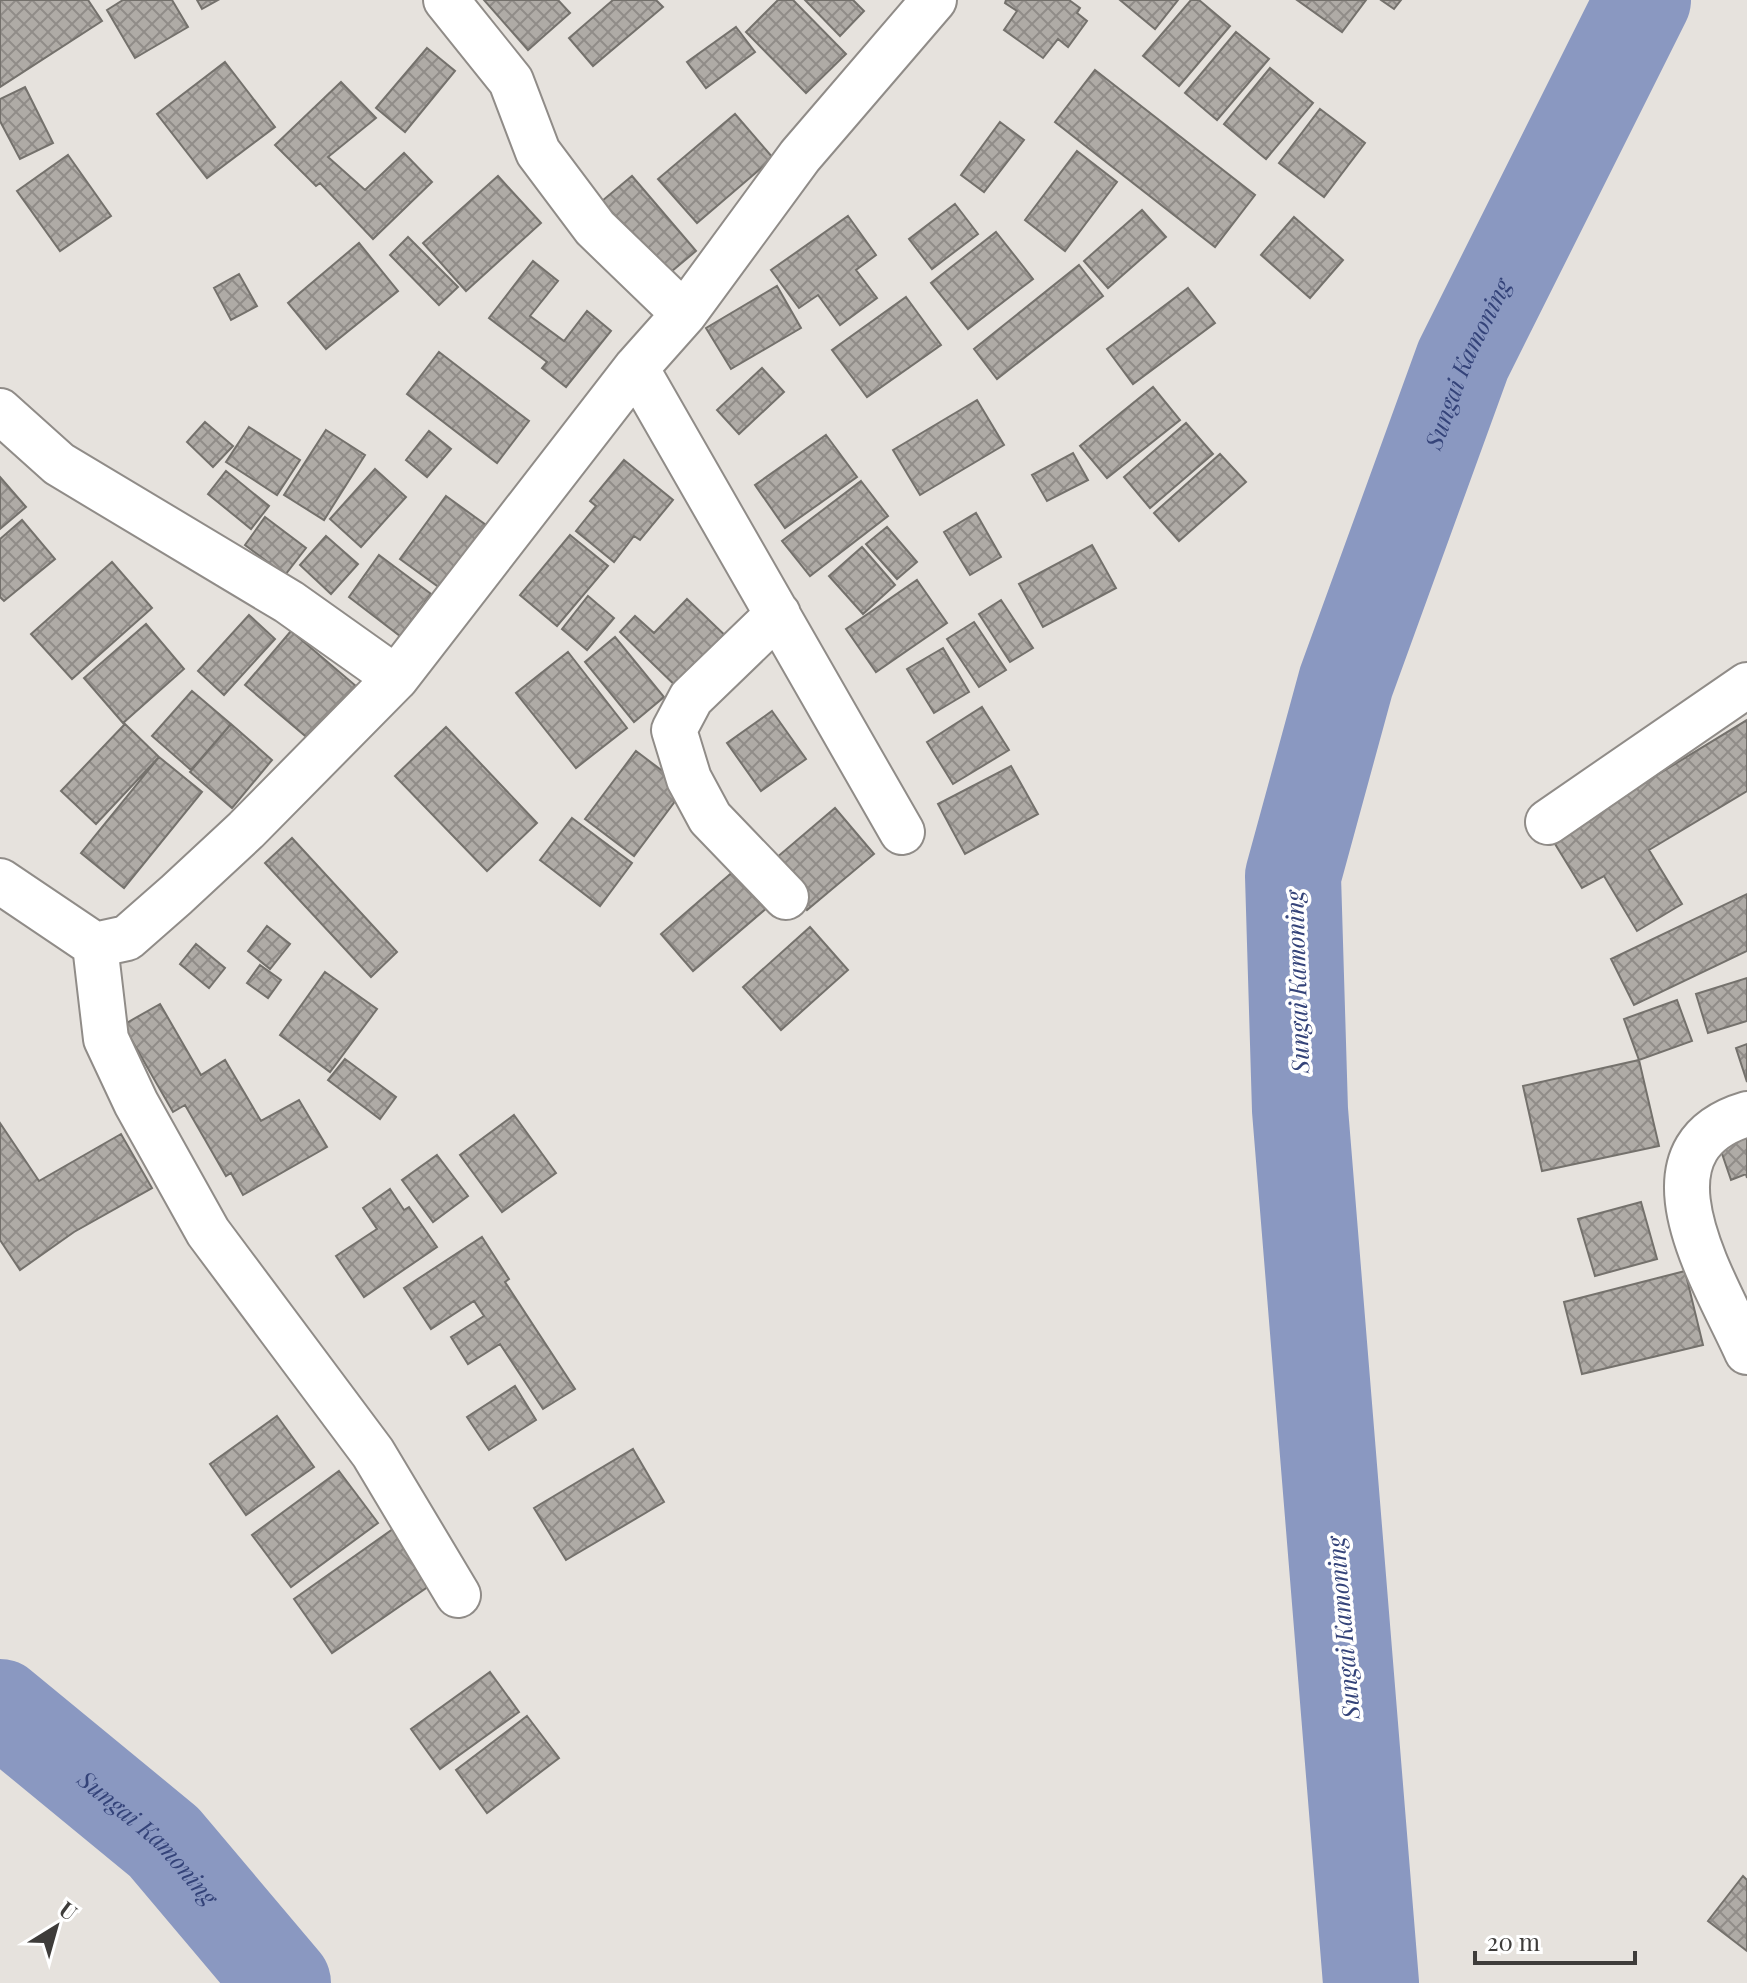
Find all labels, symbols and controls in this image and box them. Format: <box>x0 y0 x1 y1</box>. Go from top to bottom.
water label: Sungai Kamoning <box>1416 271 1518 454</box>
water label: Sungai Kamoning <box>1277 888 1315 1075</box>
water label: Sungai Kamoning <box>1318 1533 1366 1721</box>
water label: Sungai Kamoning <box>71 1762 227 1913</box>
north arrow <box>16 1887 96 1967</box>
text: U <box>54 1894 84 1927</box>
scale bar <box>1475 1915 1635 1965</box>
text: 20 m <box>1487 1925 1540 1957</box>

